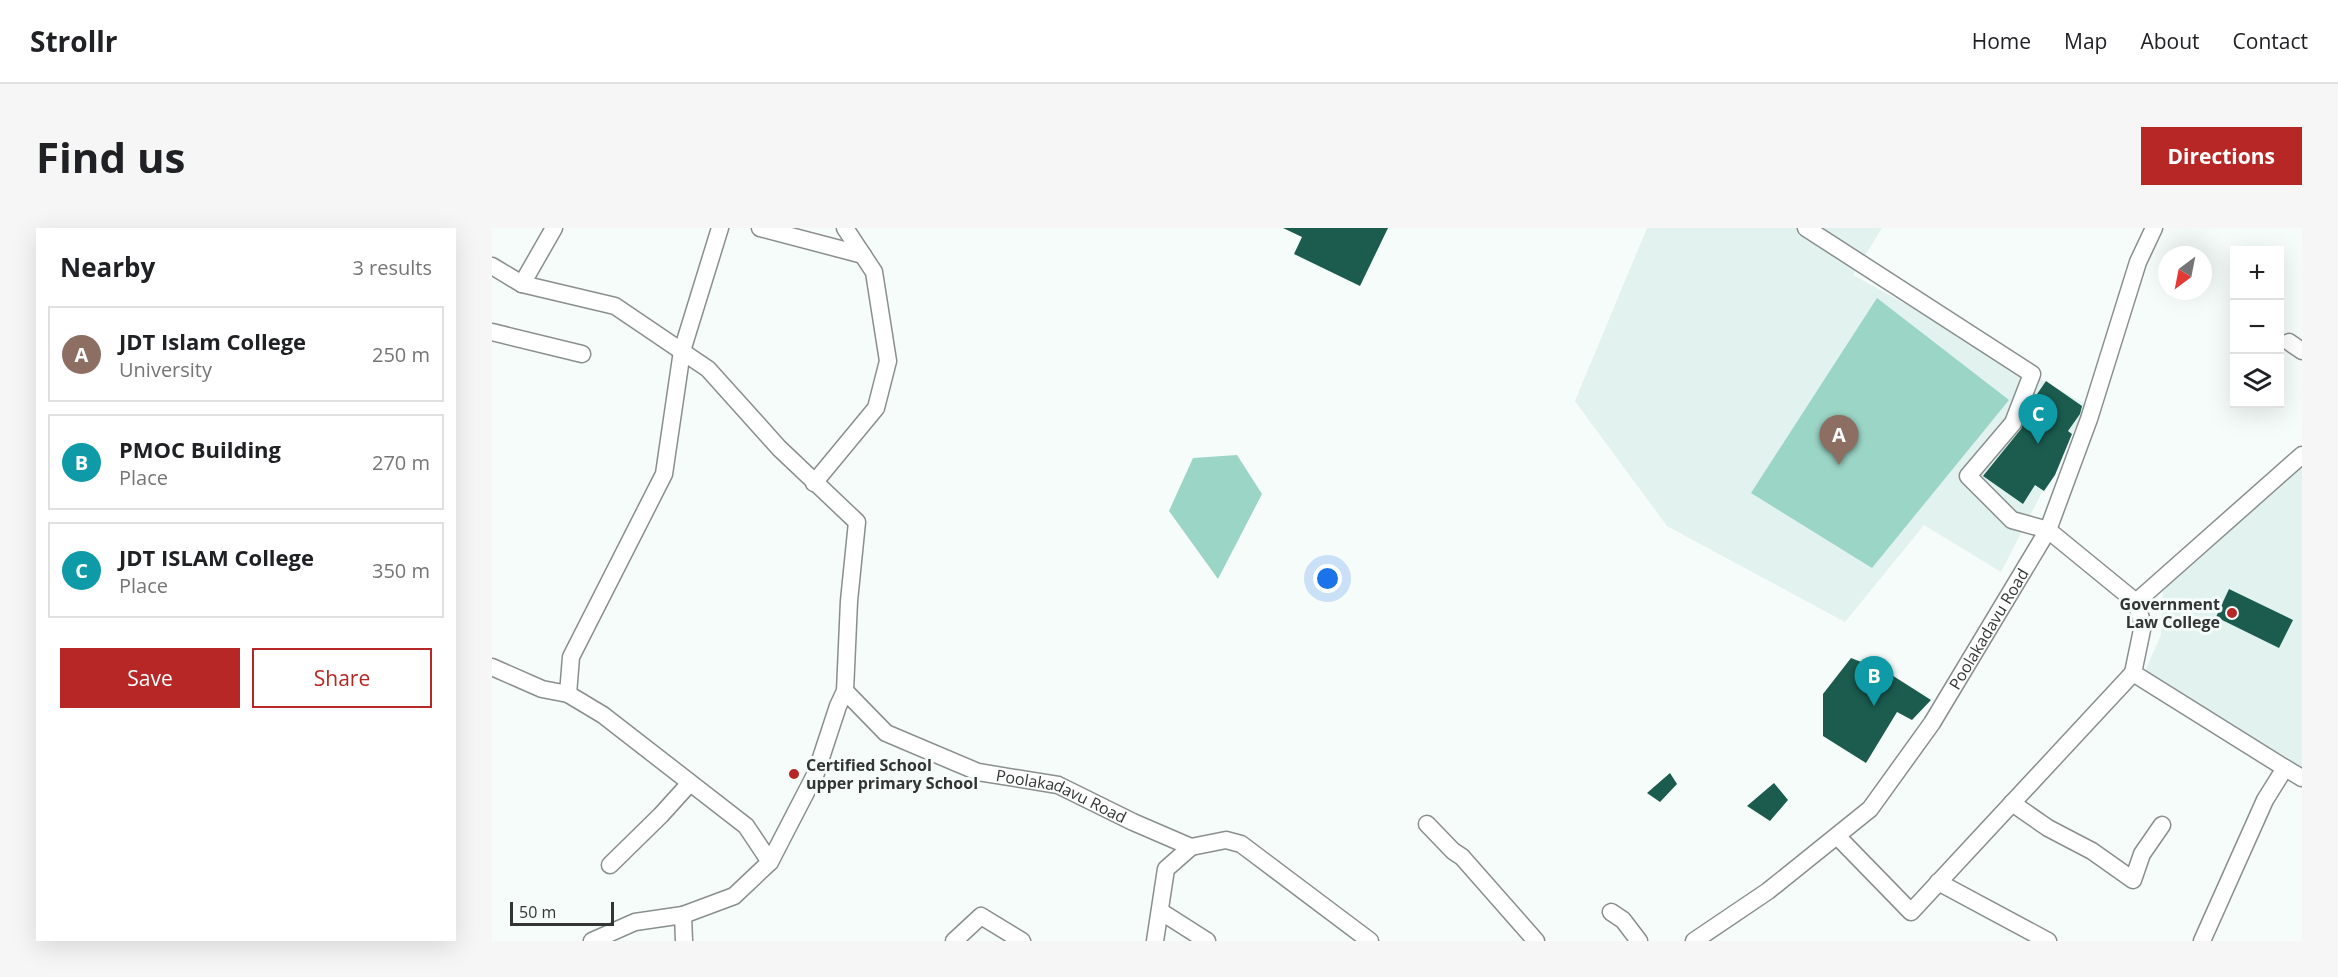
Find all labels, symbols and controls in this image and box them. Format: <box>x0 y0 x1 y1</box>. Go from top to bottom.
text: Strollr <box>30 22 117 60</box>
text: Home <box>1972 27 2031 55</box>
text: Map <box>2064 27 2107 55</box>
text: About <box>2140 27 2200 55</box>
text: Contact <box>2233 27 2308 55</box>
button: Directions <box>2141 127 2302 185</box>
text: Find us <box>36 128 185 185</box>
north arrow <box>2158 246 2212 300</box>
map controls <box>2230 246 2284 408</box>
button: + <box>2230 246 2284 300</box>
text: Nearby <box>60 249 155 285</box>
text: 3 results <box>352 254 432 281</box>
button: − <box>2230 300 2284 354</box>
text: JDT Islam College <box>119 326 306 356</box>
text: A <box>75 341 88 368</box>
text: 250 m <box>372 341 430 368</box>
button: layers <box>2230 354 2284 408</box>
text: University <box>119 356 212 383</box>
pin: C <box>2018 394 2058 444</box>
pin: A <box>1820 416 1858 465</box>
text: PMOC Building <box>119 434 281 464</box>
text: B <box>75 449 88 476</box>
text: 270 m <box>372 449 430 476</box>
text: Place <box>119 464 168 491</box>
text: JDT ISLAM College <box>119 542 314 572</box>
text: C <box>75 557 88 584</box>
text: 350 m <box>372 557 430 584</box>
your location <box>1313 564 1342 593</box>
street label: Poolakadavu Road <box>1944 564 2034 694</box>
text: Place <box>119 572 168 599</box>
place label: Government Law College <box>2120 593 2220 633</box>
marker: Government Law College <box>2225 606 2239 620</box>
button: Save <box>60 648 240 708</box>
button: Share <box>252 648 432 708</box>
pin: B <box>1854 656 1894 706</box>
place label: Certified School upper primary School <box>806 754 978 794</box>
street label: Poolakadavu Road <box>994 764 1130 828</box>
marker: Certified School upper primary School <box>787 767 801 781</box>
scale bar <box>510 899 614 926</box>
text: 50 m <box>519 901 556 923</box>

